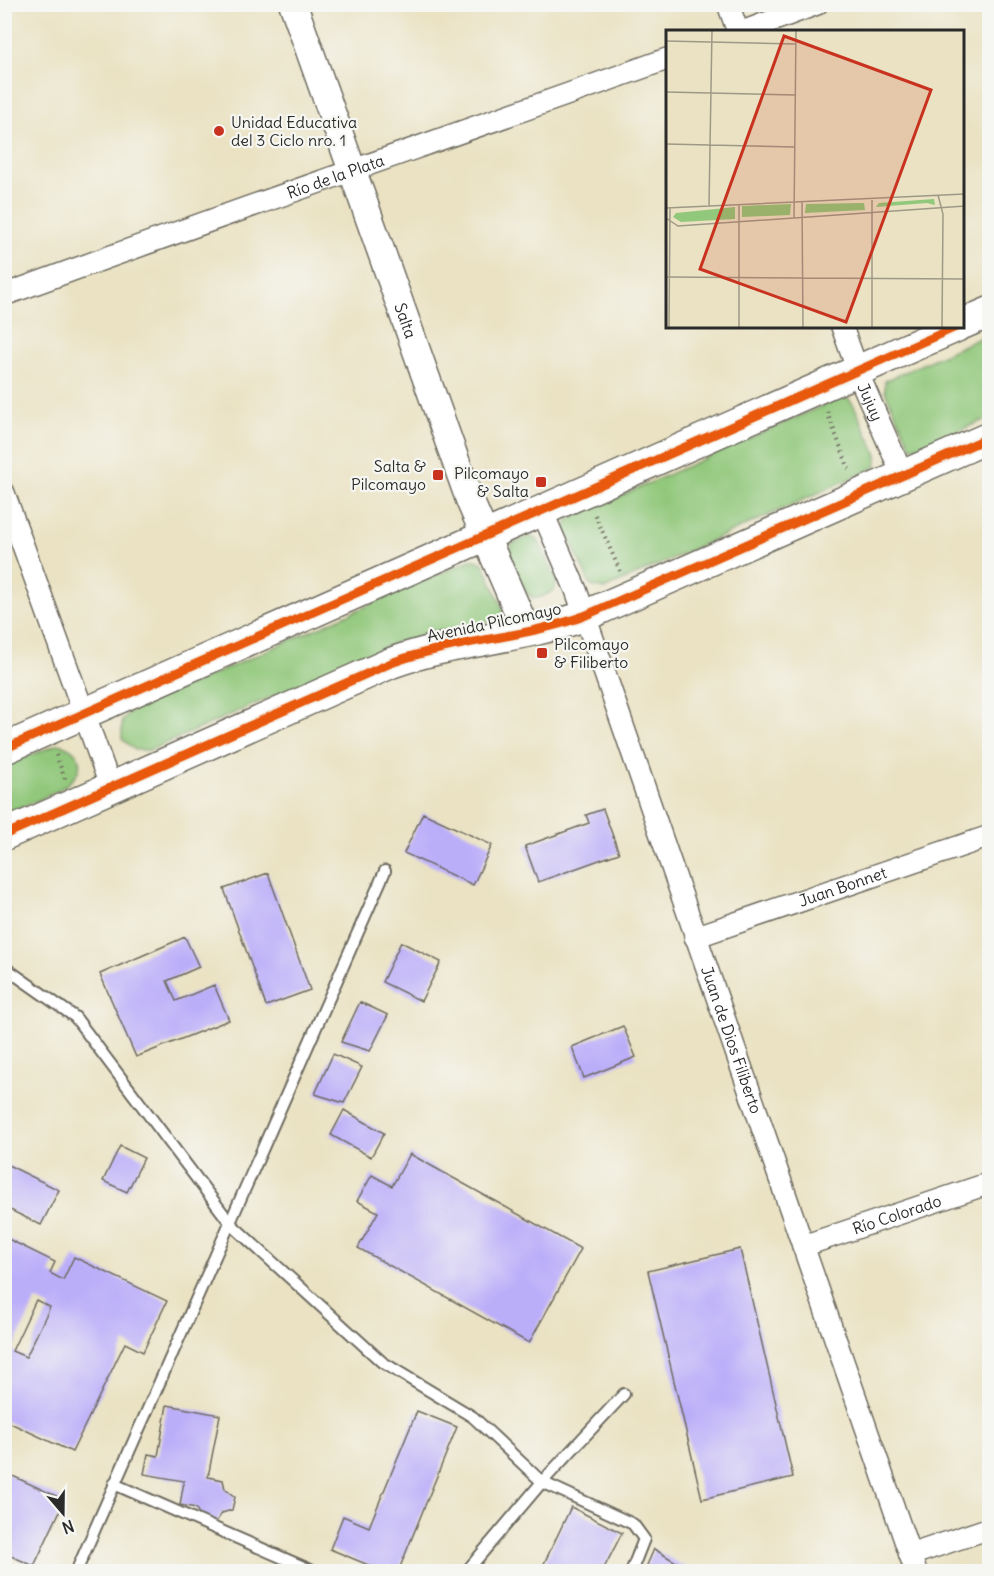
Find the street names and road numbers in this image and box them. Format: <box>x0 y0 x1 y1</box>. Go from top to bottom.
street label: Río de la Plata <box>284 150 387 203</box>
street label: Salta <box>390 300 421 341</box>
street label: Jujuy <box>853 380 887 424</box>
street label: Avenida Pilcomayo <box>425 598 563 646</box>
street label: Juan Bonnet <box>796 862 890 911</box>
street label: Juan de Dios Filiberto <box>697 963 766 1116</box>
street label: Río Colorado <box>850 1190 944 1239</box>

